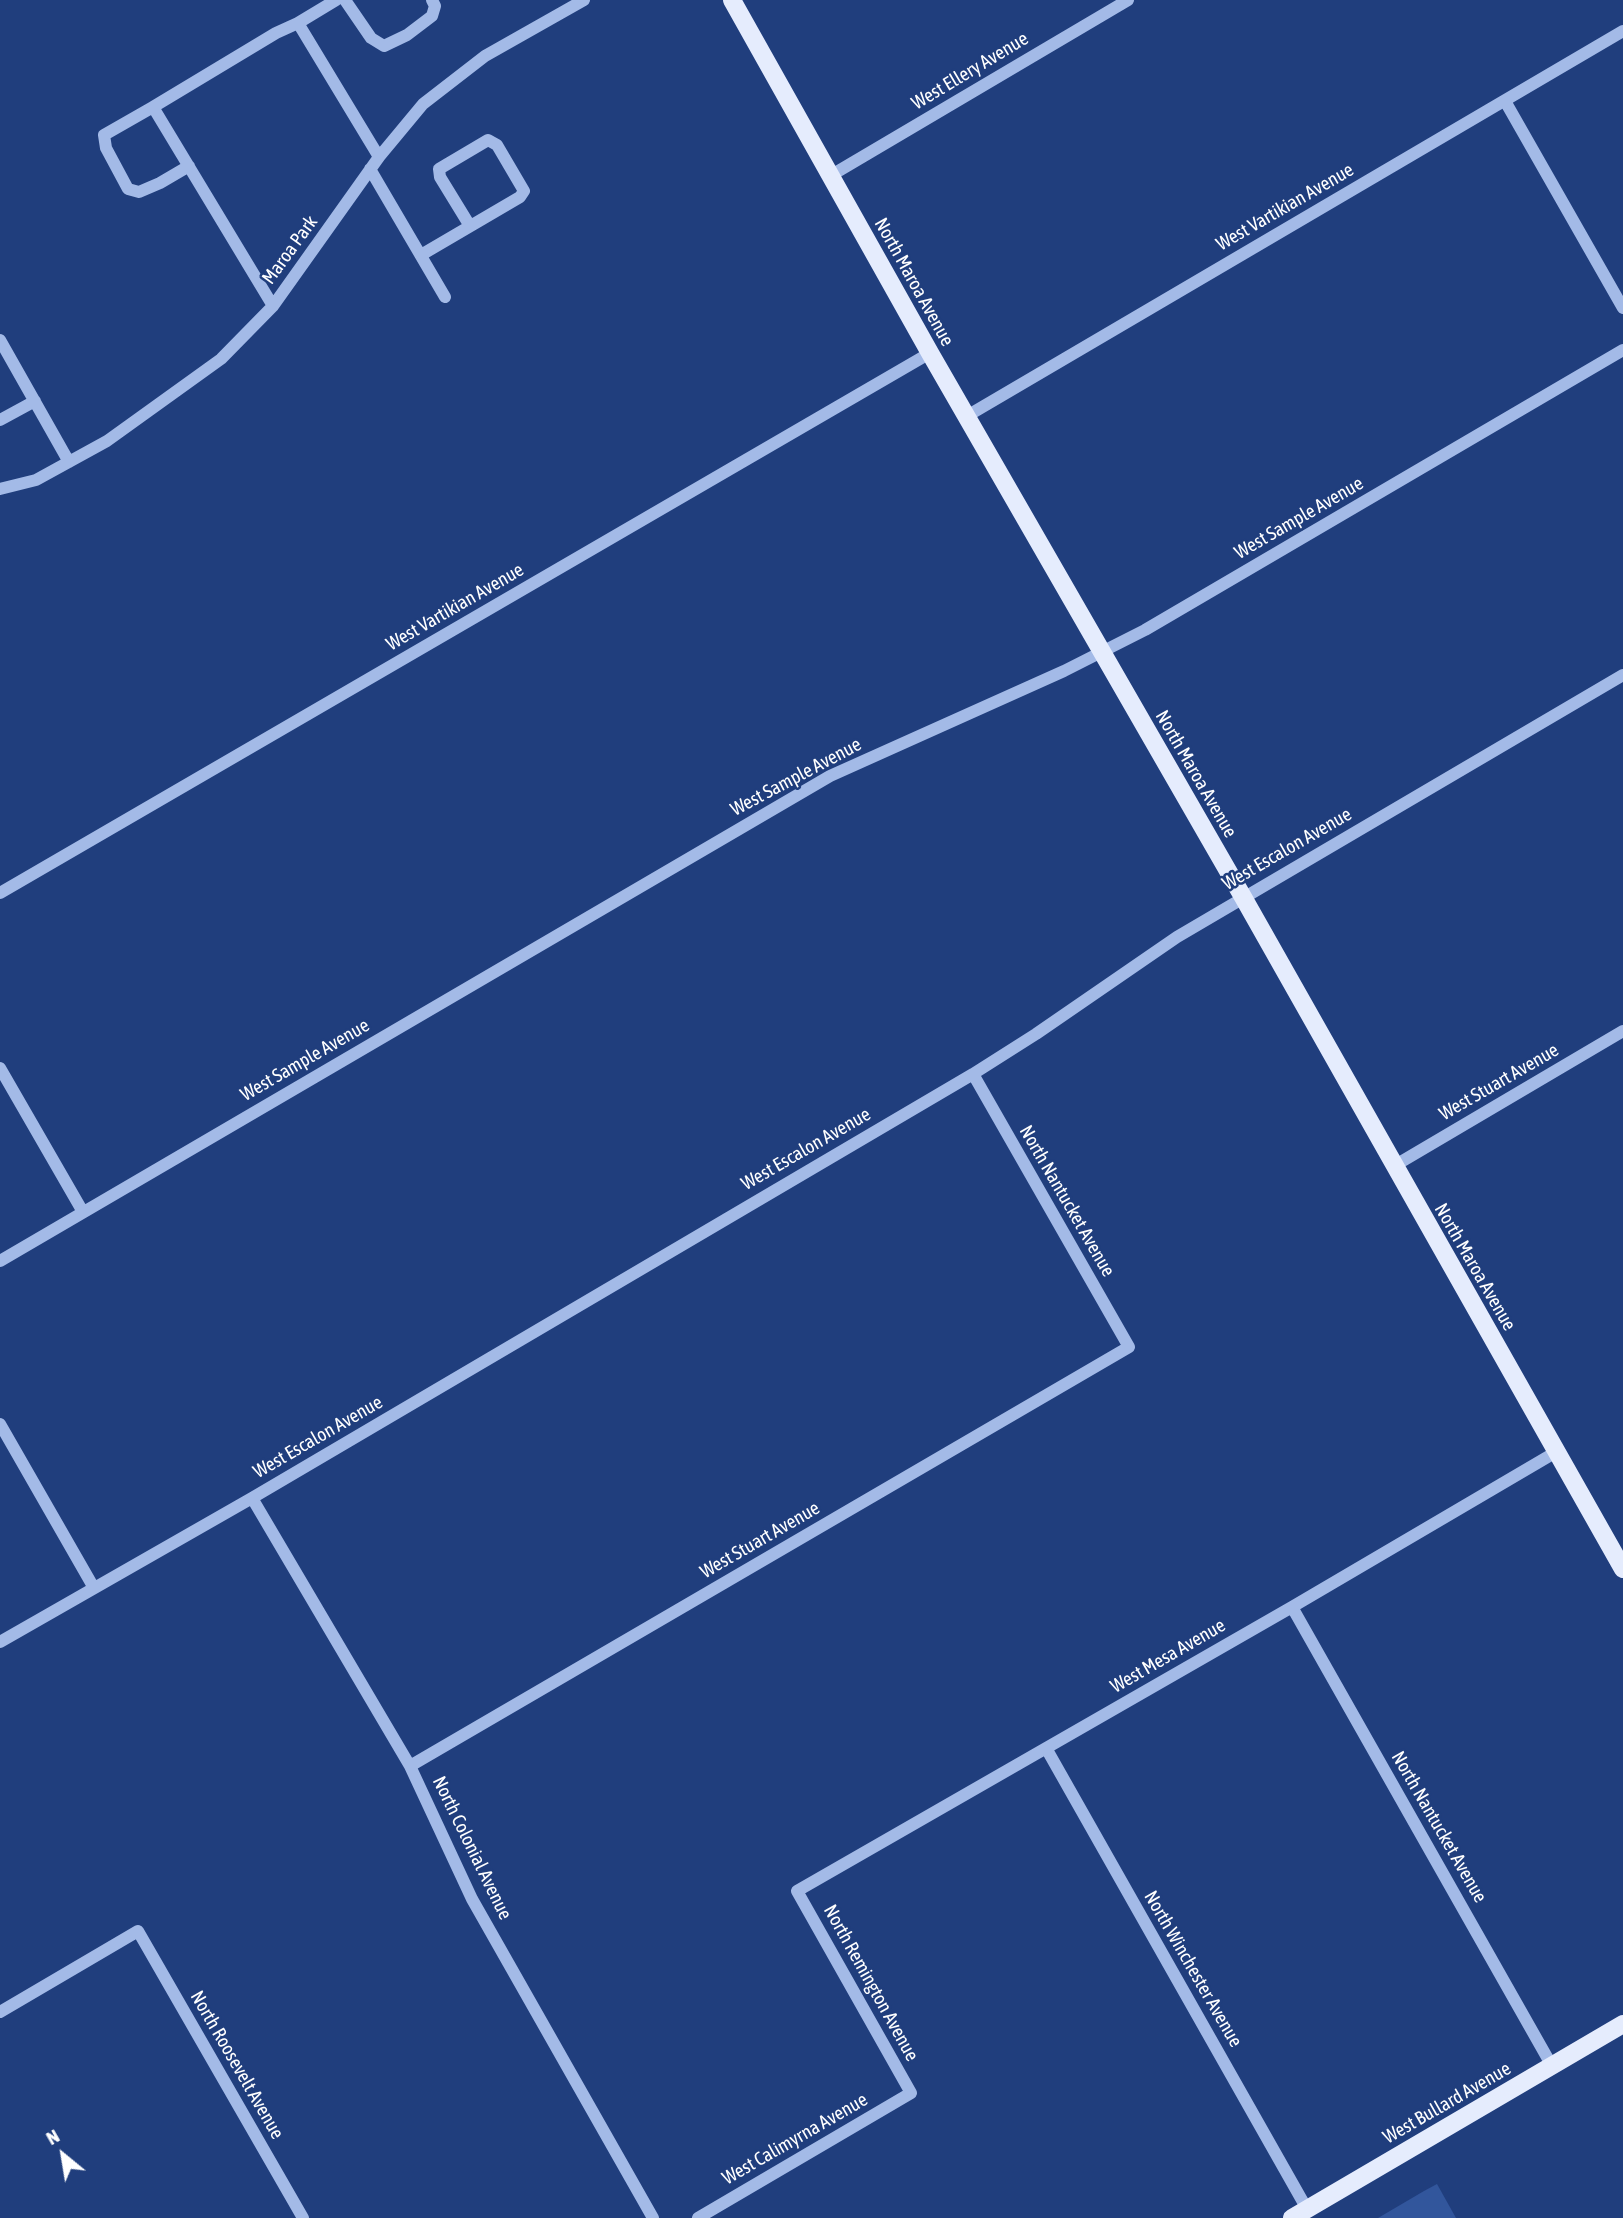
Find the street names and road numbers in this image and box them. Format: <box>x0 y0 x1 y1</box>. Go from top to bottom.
street label: West Ellery Avenue <box>908 27 1032 115</box>
street label: West Vartikian Avenue <box>1212 158 1358 256</box>
street label: Maroa Park <box>257 211 323 289</box>
street label: North Maroa Avenue <box>869 214 959 350</box>
street label: West Sample Avenue <box>1231 472 1367 564</box>
street label: West Vartikian Avenue <box>382 558 528 656</box>
street label: North Maroa Avenue <box>1150 706 1242 842</box>
street label: West Sample Avenue <box>727 733 865 821</box>
street label: West Escalon Avenue <box>1218 803 1356 895</box>
street label: West Sample Avenue <box>237 1014 373 1106</box>
street label: West Stuart Avenue <box>1435 1039 1563 1125</box>
street label: West Escalon Avenue <box>737 1103 875 1195</box>
street label: North Nantucket Avenue <box>1014 1121 1120 1281</box>
street label: North Maroa Avenue <box>1429 1199 1521 1335</box>
street label: West Escalon Avenue <box>249 1391 387 1483</box>
street label: West Stuart Avenue <box>696 1497 824 1583</box>
street label: West Mesa Avenue <box>1107 1614 1229 1698</box>
street label: North Nantucket Avenue <box>1386 1747 1492 1907</box>
street label: North Colonial Avenue <box>427 1773 517 1923</box>
street label: North Winchester Avenue <box>1139 1887 1247 2051</box>
street label: North Remington Avenue <box>819 1901 923 2065</box>
street label: North Roosevelt Avenue <box>185 1987 289 2143</box>
street label: West Bullard Avenue <box>1379 2057 1515 2149</box>
street label: West Calimyrna Avenue <box>718 2088 872 2190</box>

